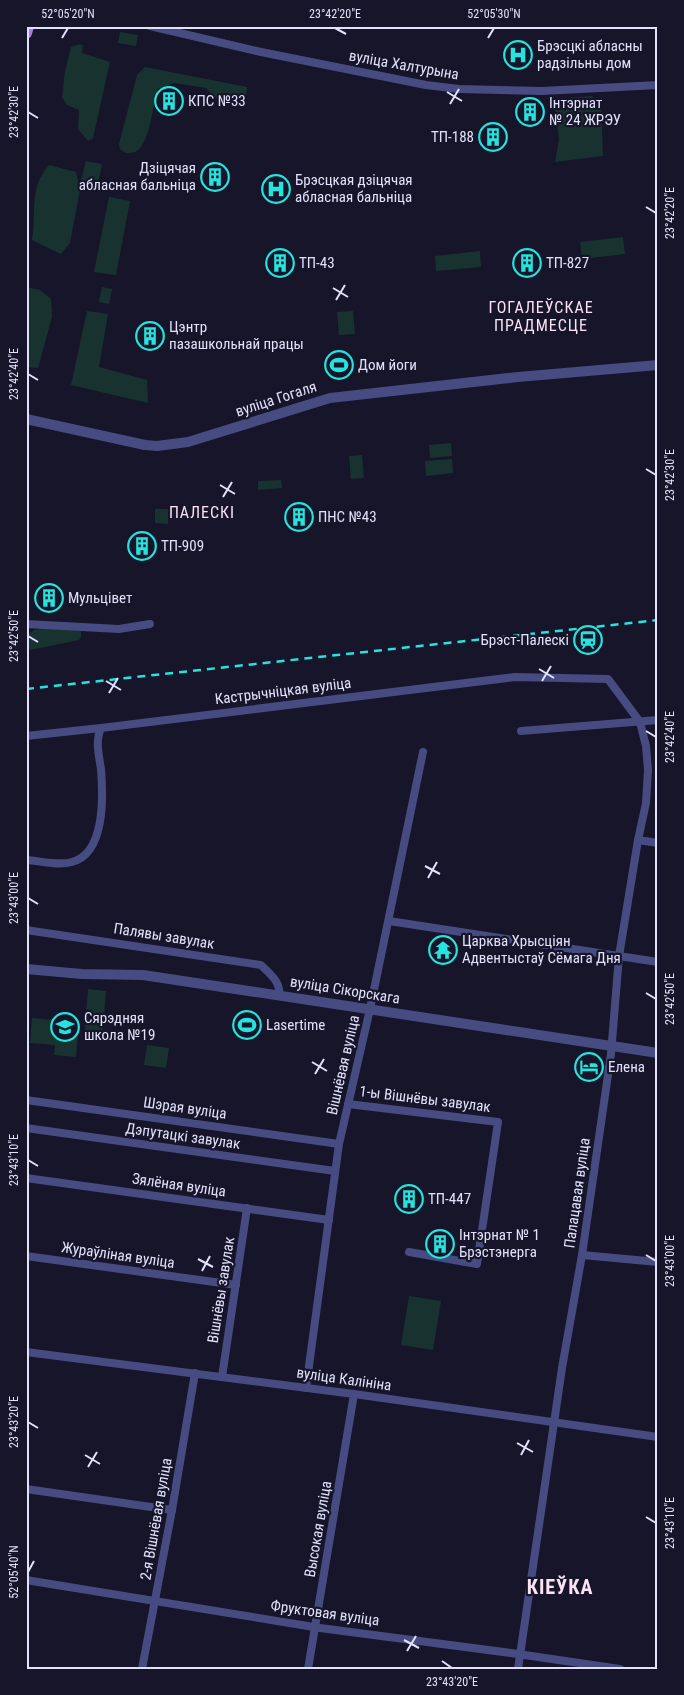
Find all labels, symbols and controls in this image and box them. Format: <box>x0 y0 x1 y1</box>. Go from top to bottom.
text: 52°05'20"N <box>41 7 95 21</box>
text: 23°42'20"E <box>309 7 361 21</box>
text: 52°05'30"N <box>467 7 521 21</box>
place label: Брэсцкі абласны радзільны дом <box>537 37 643 72</box>
hospital icon: Брэсцкі абласны радзільны дом <box>503 40 533 70</box>
street label: вуліца Халтурына <box>348 46 460 84</box>
text: 23°42'30"E <box>7 86 21 138</box>
building icon: КПС №33 <box>154 86 184 116</box>
place label: КПС №33 <box>188 92 246 110</box>
place label: Інтэрнат № 24 ЖРЭУ <box>549 94 621 129</box>
building icon: Інтэрнат № 24 ЖРЭУ <box>515 97 545 127</box>
building icon: ТП-188 <box>478 122 508 152</box>
place label: ТП-188 <box>431 128 474 146</box>
place label: Дзіцячая абласная бальніца <box>79 159 196 194</box>
building icon: Дзіцячая абласная бальніца <box>200 162 230 192</box>
place label: Брэсцкая дзіцячая абласная бальніца <box>295 171 413 206</box>
hospital icon: Брэсцкая дзіцячая абласная бальніца <box>261 174 291 204</box>
text: 23°42'20"E <box>663 187 677 239</box>
building icon: ТП-43 <box>265 248 295 278</box>
building icon: ТП-827 <box>512 248 542 278</box>
place label: ТП-43 <box>299 254 335 272</box>
place label: ТП-827 <box>546 254 589 272</box>
district label: ГОГАЛЕЎСКАЕ ПРАДМЕСЦЕ <box>488 298 594 335</box>
place label: Цэнтр пазашкольнай працы <box>169 318 304 353</box>
building icon: Цэнтр пазашкольнай працы <box>135 321 165 351</box>
text: 23°42'40"E <box>7 348 21 400</box>
sports icon: Дом йоги <box>324 350 354 380</box>
place label: Дом йоги <box>358 356 417 374</box>
street label: вуліца Гогаля <box>233 377 319 421</box>
text: 23°42'30"E <box>663 449 677 501</box>
building icon: ПНС №43 <box>284 502 314 532</box>
district label: ПАЛЕСКІ <box>169 503 235 522</box>
place label: ПНС №43 <box>318 508 377 526</box>
building icon: ТП-909 <box>127 531 157 561</box>
place label: ТП-909 <box>161 537 204 555</box>
building icon: Мульцівет <box>34 583 64 613</box>
place label: Мульцівет <box>68 589 132 607</box>
text: 23°42'50"E <box>7 610 21 662</box>
station icon: Брэст-Палескі <box>573 625 603 655</box>
place label: Брэст-Палескі <box>480 631 569 649</box>
street label: Кастрычніцкая вуліца <box>214 674 352 708</box>
text: 23°42'40"E <box>663 711 677 763</box>
text: 23°43'00"E <box>7 872 21 924</box>
street label: Палявы завулак <box>112 919 216 953</box>
place label: Царква Хрысціян Адвентыстаў Сёмага Дня <box>462 932 621 967</box>
temple icon: Царква Хрысціян Адвентыстаў Сёмага Дня <box>428 935 458 965</box>
street label: вуліца Сікорскага <box>289 972 401 1008</box>
text: 23°42'50"E <box>663 973 677 1025</box>
place label: Сярэдняя школа №19 <box>84 1009 155 1044</box>
sports icon: Lasertime <box>232 1010 262 1040</box>
school or university icon: Сярэдняя школа №19 <box>50 1012 80 1042</box>
street label: Вішнёвая вуліца <box>323 1013 363 1117</box>
place label: Lasertime <box>266 1016 325 1034</box>
hotel icon: Елена <box>574 1052 604 1082</box>
place label: Елена <box>608 1058 645 1076</box>
street label: 1-ы Вішнёвы завулак <box>358 1082 492 1116</box>
street label: Шэрая вуліца <box>142 1093 228 1123</box>
street label: Дэпутацкі завулак <box>124 1119 242 1153</box>
text: 23°43'10"E <box>7 1134 21 1186</box>
street label: Палацавая вуліца <box>560 1137 594 1249</box>
street label: Зялёная вуліца <box>131 1169 227 1201</box>
building icon: ТП-447 <box>394 1184 424 1214</box>
place label: ТП-447 <box>428 1190 471 1208</box>
place label: Інтэрнат № 1 Брэстэнерга <box>459 1226 540 1261</box>
building icon: Інтэрнат № 1 Брэстэнерга <box>425 1229 455 1259</box>
text: 23°43'00"E <box>663 1235 677 1287</box>
street label: Вішнёвы завулак <box>204 1236 238 1344</box>
street label: Жураўліная вуліца <box>60 1238 176 1272</box>
street label: вуліца Калініна <box>295 1363 393 1395</box>
text: 23°43'20"E <box>7 1396 21 1448</box>
street label: 2-я Вішнёвая вуліца <box>136 1457 176 1581</box>
street label: Высокая вуліца <box>301 1479 335 1579</box>
text: 23°43'10"E <box>663 1497 677 1549</box>
text: 52°05'40"N <box>7 1545 21 1599</box>
district label: КІЕЎКА <box>527 1575 593 1599</box>
street label: Фруктовая вуліца <box>270 1596 380 1630</box>
text: 23°43'20"E <box>426 1675 478 1689</box>

